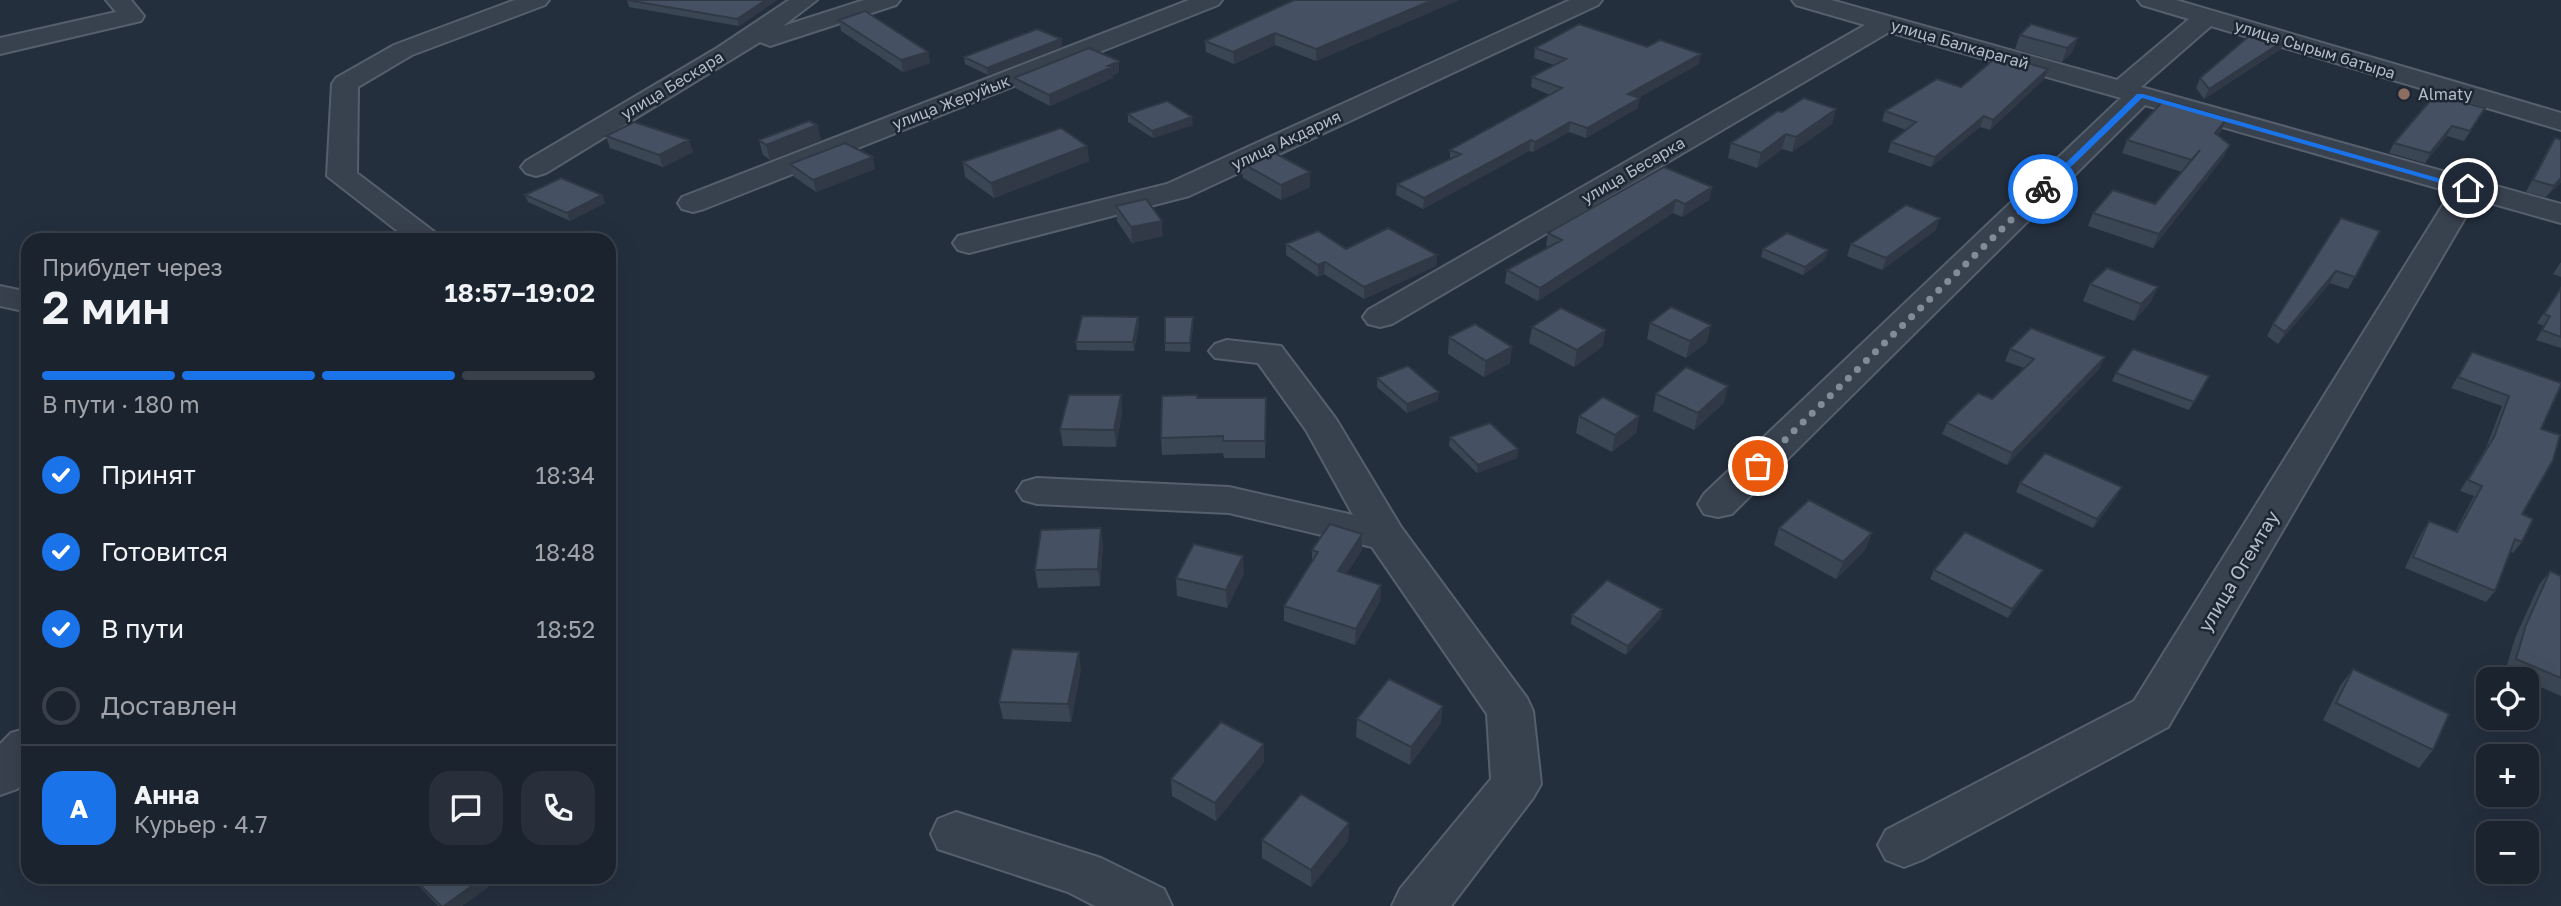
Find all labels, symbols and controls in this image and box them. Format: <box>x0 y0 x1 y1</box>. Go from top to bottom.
street label: улица Балкарагай <box>1889 15 2031 73</box>
street label: улица Сырым батыра <box>2232 15 2398 83</box>
street label: улица Бескара <box>617 46 727 124</box>
street label: улица Жеруйык <box>889 70 1013 134</box>
place label: Аlmaty <box>2418 84 2473 104</box>
marker: Аlmaty <box>2396 86 2412 102</box>
street label: улица Акдария <box>1228 106 1344 174</box>
street label: улица Бесарка <box>1578 132 1688 208</box>
courier <box>2008 154 2078 224</box>
pin <box>2438 158 2498 218</box>
icon: home <box>2449 169 2487 207</box>
icon: bike <box>2024 170 2062 208</box>
text: Прибудет через <box>42 253 223 281</box>
text: 18:57–19:02 <box>445 277 595 308</box>
text: 2 мин <box>42 279 170 334</box>
text: В пути · 180 m <box>42 390 200 418</box>
pin <box>1728 436 1788 496</box>
icon: bag <box>1739 447 1777 485</box>
icon: check <box>42 456 80 494</box>
text: Принят <box>101 459 196 490</box>
text: 18:34 <box>535 461 595 489</box>
street label: улица Огемтау <box>2193 506 2283 636</box>
icon: check <box>42 533 80 571</box>
text: Готовится <box>101 536 228 567</box>
text: 18:48 <box>535 538 595 566</box>
icon: check <box>42 610 80 648</box>
text: В пути <box>101 613 184 644</box>
text: 18:52 <box>536 615 595 643</box>
map controls <box>2476 667 2539 884</box>
button: locate <box>2476 667 2539 730</box>
text: Доставлен <box>101 690 237 721</box>
button: + <box>2476 744 2539 807</box>
button: chat <box>429 771 503 845</box>
button: phone <box>521 771 595 845</box>
text: Анна <box>134 779 199 810</box>
text: А <box>70 793 88 824</box>
text: Курьер · 4.7 <box>134 810 268 838</box>
button: − <box>2476 821 2539 884</box>

